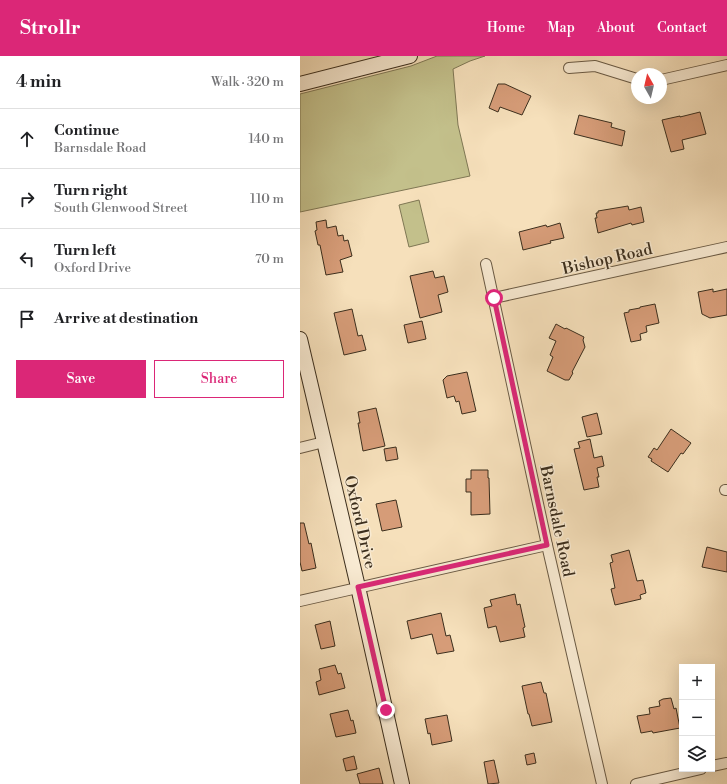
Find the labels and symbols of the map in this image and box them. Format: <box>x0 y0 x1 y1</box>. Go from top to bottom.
north arrow <box>631 68 667 104</box>
street label: Bishop Road <box>559 239 654 279</box>
route start <box>485 289 503 307</box>
street label: Barnsdale Road <box>535 463 579 579</box>
street label: Oxford Drive <box>340 474 380 571</box>
route end <box>377 701 395 719</box>

